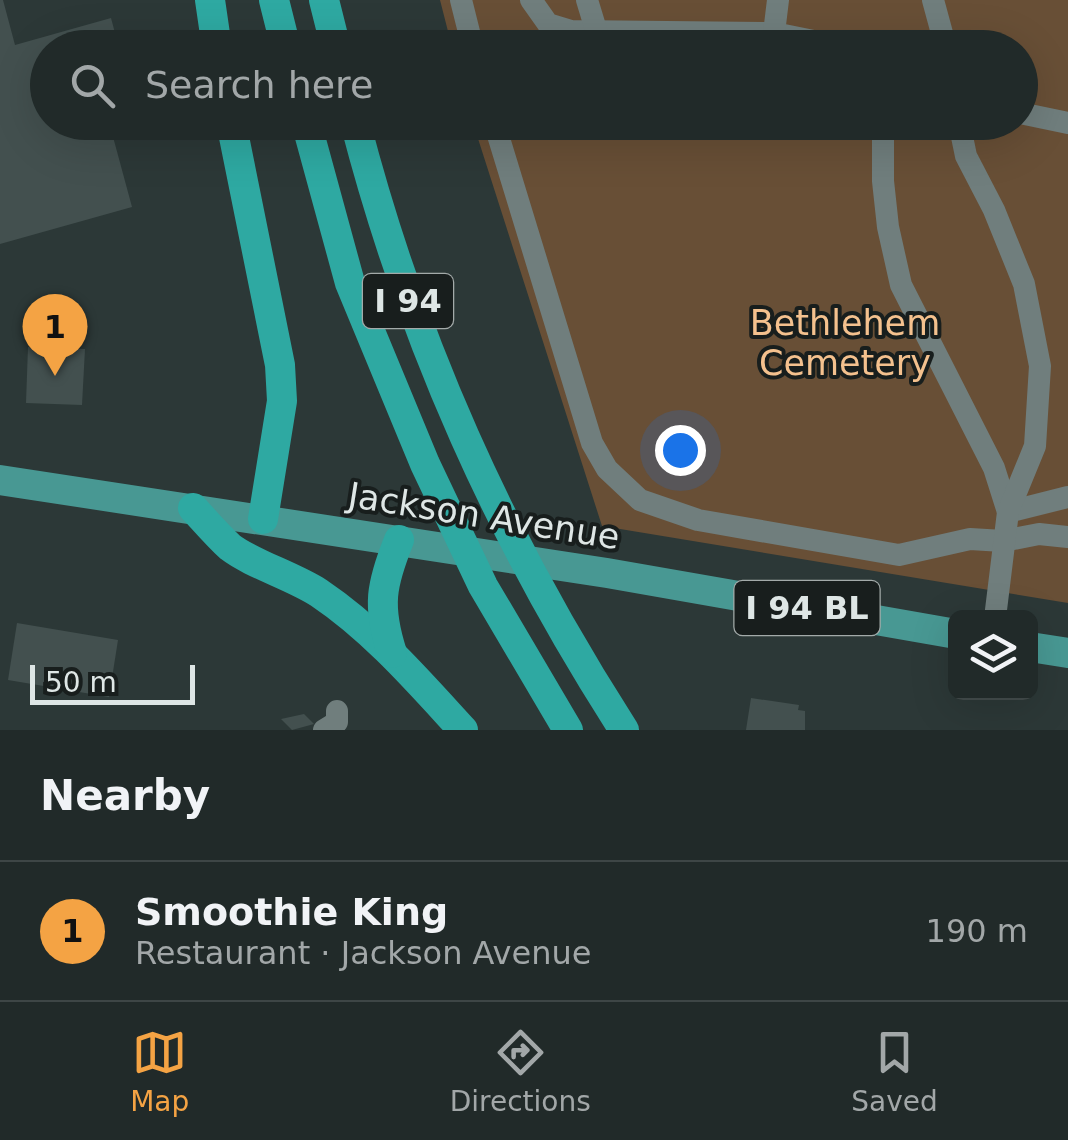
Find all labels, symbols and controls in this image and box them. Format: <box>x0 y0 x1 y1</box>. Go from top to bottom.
search box <box>30 30 1038 140</box>
icon: search <box>65 58 120 113</box>
text: Search here <box>145 63 373 107</box>
road number: I 94 <box>363 274 453 328</box>
pin: 1 <box>22 294 88 376</box>
park label: Bethlehem Cemetery <box>750 303 940 383</box>
your location <box>655 425 706 476</box>
street label: Jackson Avenue <box>343 474 623 557</box>
road number: I 94 BL <box>734 581 880 635</box>
map controls <box>948 610 1038 700</box>
button: layers <box>948 610 1038 700</box>
scale bar <box>30 660 195 704</box>
text: 50 m <box>45 666 117 699</box>
text: Nearby <box>40 771 210 820</box>
text: Smoothie King <box>135 890 448 934</box>
text: 1 <box>61 912 84 950</box>
text: 190 m <box>926 912 1028 950</box>
text: Restaurant · Jackson Avenue <box>135 934 591 972</box>
tab: Map <box>130 1025 189 1118</box>
tab: Directions <box>450 1025 591 1118</box>
tab: Saved <box>851 1025 938 1118</box>

